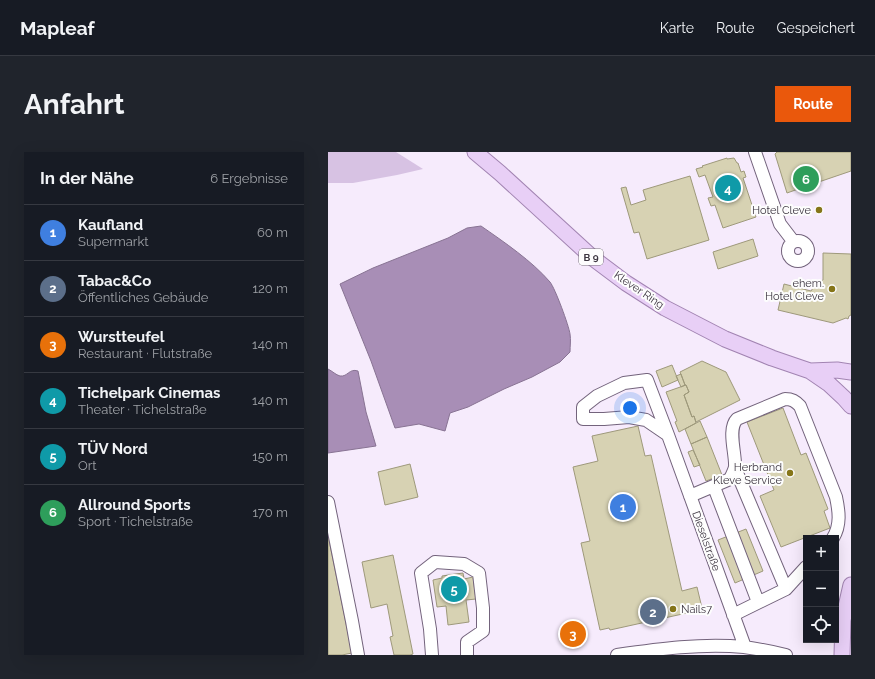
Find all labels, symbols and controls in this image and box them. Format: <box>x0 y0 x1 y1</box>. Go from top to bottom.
text: Mapleaf <box>20 17 95 39</box>
text: Karte <box>660 20 694 36</box>
text: Route <box>716 20 754 36</box>
text: Gespeichert <box>776 20 855 36</box>
button: Route <box>775 86 851 122</box>
text: Anfahrt <box>24 88 125 121</box>
pin: 6 <box>793 164 819 194</box>
text: In der Nähe <box>40 168 134 188</box>
text: 6 Ergebnisse <box>210 171 288 186</box>
pin: 4 <box>715 173 741 203</box>
place label: Hotel Cleve <box>752 204 812 217</box>
marker: Hotel Cleve <box>814 205 824 215</box>
text: Kaufland <box>78 216 143 234</box>
text: 1 <box>50 225 56 240</box>
text: 60 m <box>257 225 288 240</box>
text: Supermarkt <box>78 234 149 249</box>
road number: B 9 <box>579 249 603 265</box>
street label: Klever Ring <box>611 268 667 312</box>
text: Tabac&Co <box>78 272 151 290</box>
place label: ehem. Hotel Cleve <box>765 277 825 303</box>
text: 2 <box>49 281 57 296</box>
text: 120 m <box>252 281 288 296</box>
marker: ehem. Hotel Cleve <box>827 284 837 294</box>
text: Öffentliches Gebäude <box>78 290 208 305</box>
text: Wurstteufel <box>78 328 164 346</box>
text: 3 <box>49 337 57 352</box>
text: 140 m <box>252 337 288 352</box>
text: Restaurant · Flutstraße <box>78 346 212 361</box>
text: Tichelpark Cinemas <box>78 384 220 402</box>
text: 4 <box>49 393 57 408</box>
text: 140 m <box>252 393 288 408</box>
your location <box>620 398 640 418</box>
text: Theater · Tichelstraße <box>78 402 207 417</box>
text: TÜV Nord <box>78 440 148 458</box>
text: 5 <box>49 449 57 464</box>
text: 150 m <box>252 449 288 464</box>
text: Ort <box>78 458 97 473</box>
place label: Herbrand Kleve Service <box>713 461 783 487</box>
marker: Herbrand Kleve Service <box>785 468 795 478</box>
pin: 1 <box>610 492 636 522</box>
text: Allround Sports <box>78 496 191 514</box>
text: 6 <box>49 505 57 520</box>
text: 170 m <box>252 505 288 520</box>
street label: Dieselstraße <box>689 509 723 573</box>
text: Sport · Tichelstraße <box>78 514 193 529</box>
map controls <box>803 535 839 643</box>
button: + <box>803 535 839 571</box>
button: − <box>803 571 839 607</box>
pin: 5 <box>441 574 467 604</box>
pin: 2 <box>640 597 666 627</box>
place label: Nails7 <box>681 603 712 616</box>
marker: Nails7 <box>668 604 678 614</box>
button: locate <box>803 607 839 643</box>
pin: 3 <box>560 619 586 649</box>

